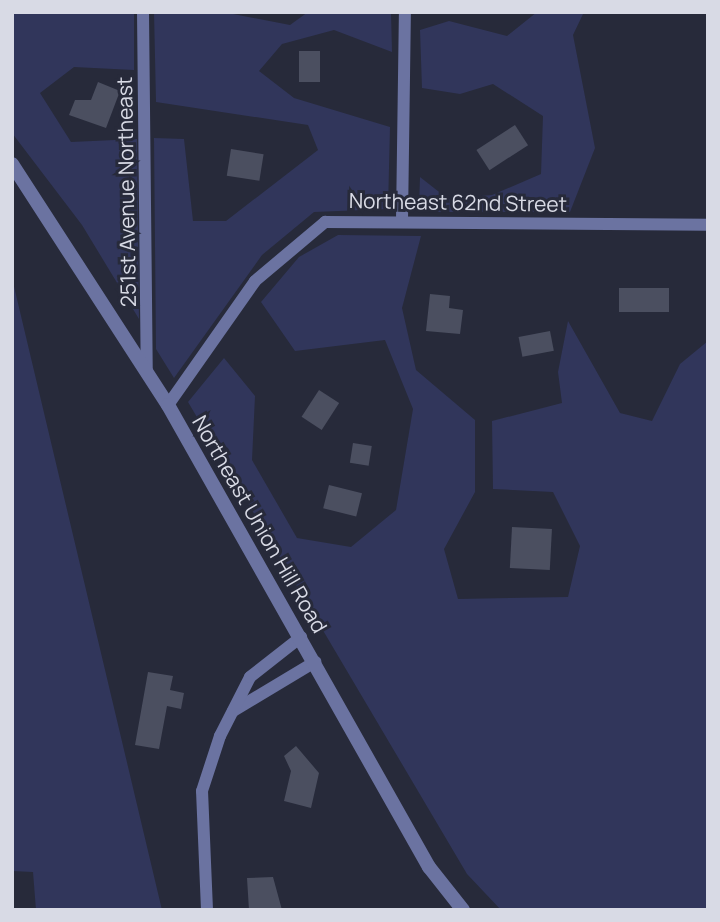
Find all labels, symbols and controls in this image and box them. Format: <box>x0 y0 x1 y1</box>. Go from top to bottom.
street label: 251st Avenue Northeast <box>111 77 141 307</box>
street label: Northeast 62nd Street <box>349 187 567 217</box>
street label: Northeast Union Hill Road <box>187 411 333 637</box>

